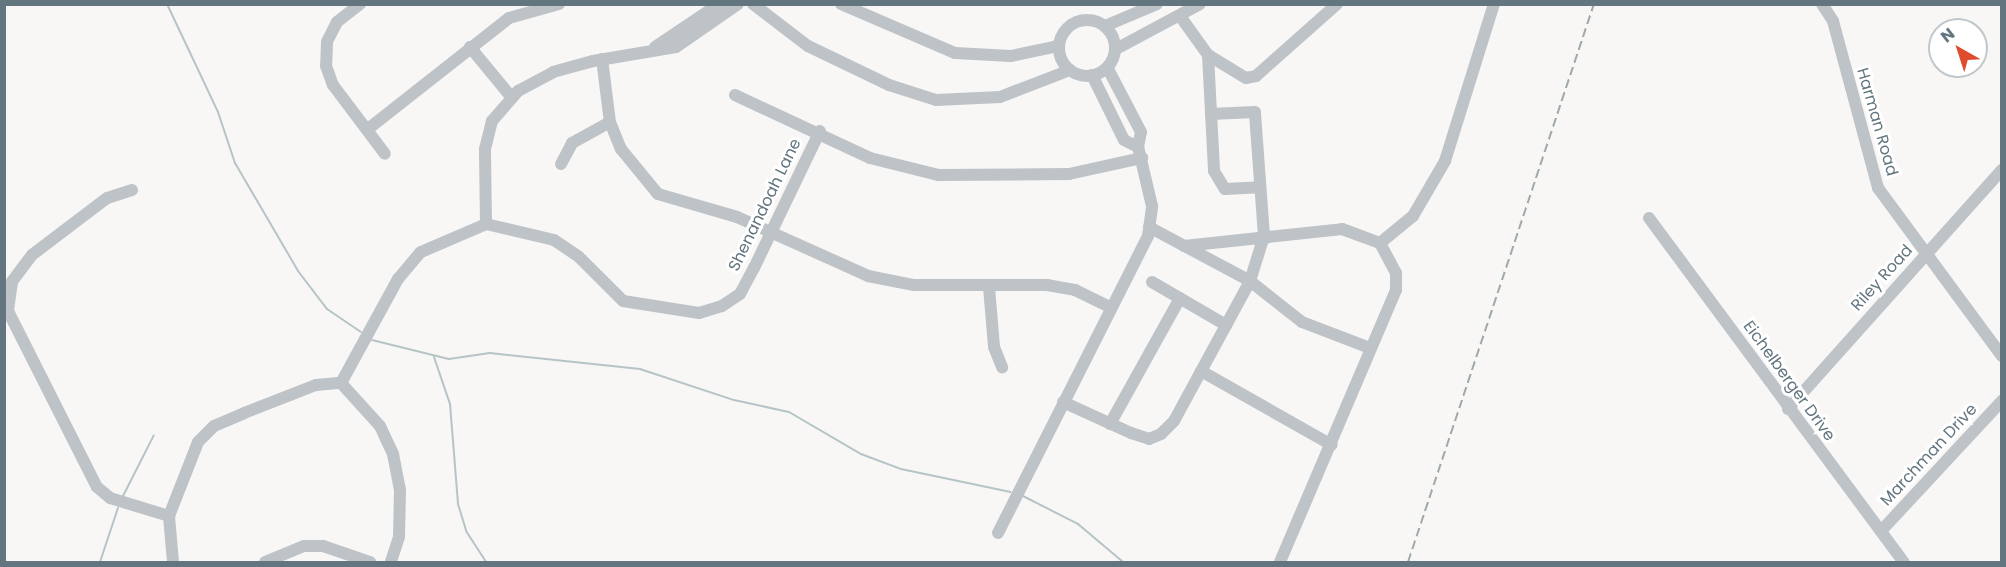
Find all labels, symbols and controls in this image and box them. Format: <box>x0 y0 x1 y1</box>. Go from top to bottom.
north arrow <box>1928 18 1988 78</box>
text: N <box>1936 22 1960 48</box>
street label: Harman Road <box>1852 66 1902 178</box>
street label: Shenandoah Lane <box>725 136 805 274</box>
street label: Riley Road <box>1847 241 1917 315</box>
street label: Eichelberger Drive <box>1739 317 1839 445</box>
street label: Marchman Drive <box>1877 400 1981 510</box>

